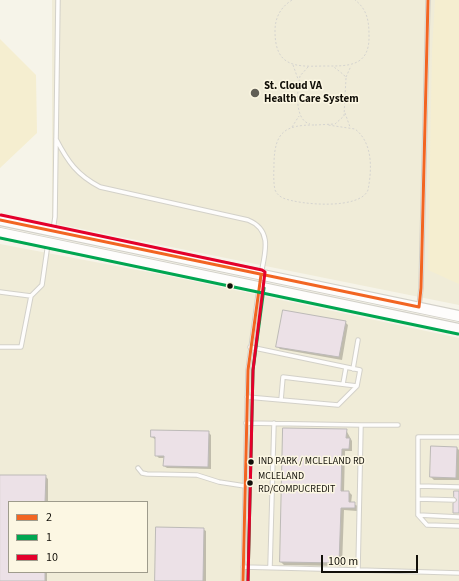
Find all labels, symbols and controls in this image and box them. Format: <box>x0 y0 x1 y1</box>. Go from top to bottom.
place label: St. Cloud VA Health Care System <box>264 80 359 106</box>
marker: St. Cloud VA Health Care System <box>249 87 261 99</box>
unlabelled marker <box>225 281 235 291</box>
place label: IND PARK / MCLELAND RD <box>258 456 365 468</box>
marker: IND PARK / MCLELAND RD <box>246 457 256 467</box>
place label: MCLELAND RD/COMPUCREDIT <box>258 471 335 494</box>
marker: MCLELAND RD/COMPUCREDIT <box>245 478 255 488</box>
legend <box>8 501 148 573</box>
text: 2 <box>46 509 52 526</box>
text: 1 <box>46 529 52 546</box>
scale bar <box>323 547 420 573</box>
text: 10 <box>46 549 58 566</box>
text: 100 m <box>328 553 358 570</box>

